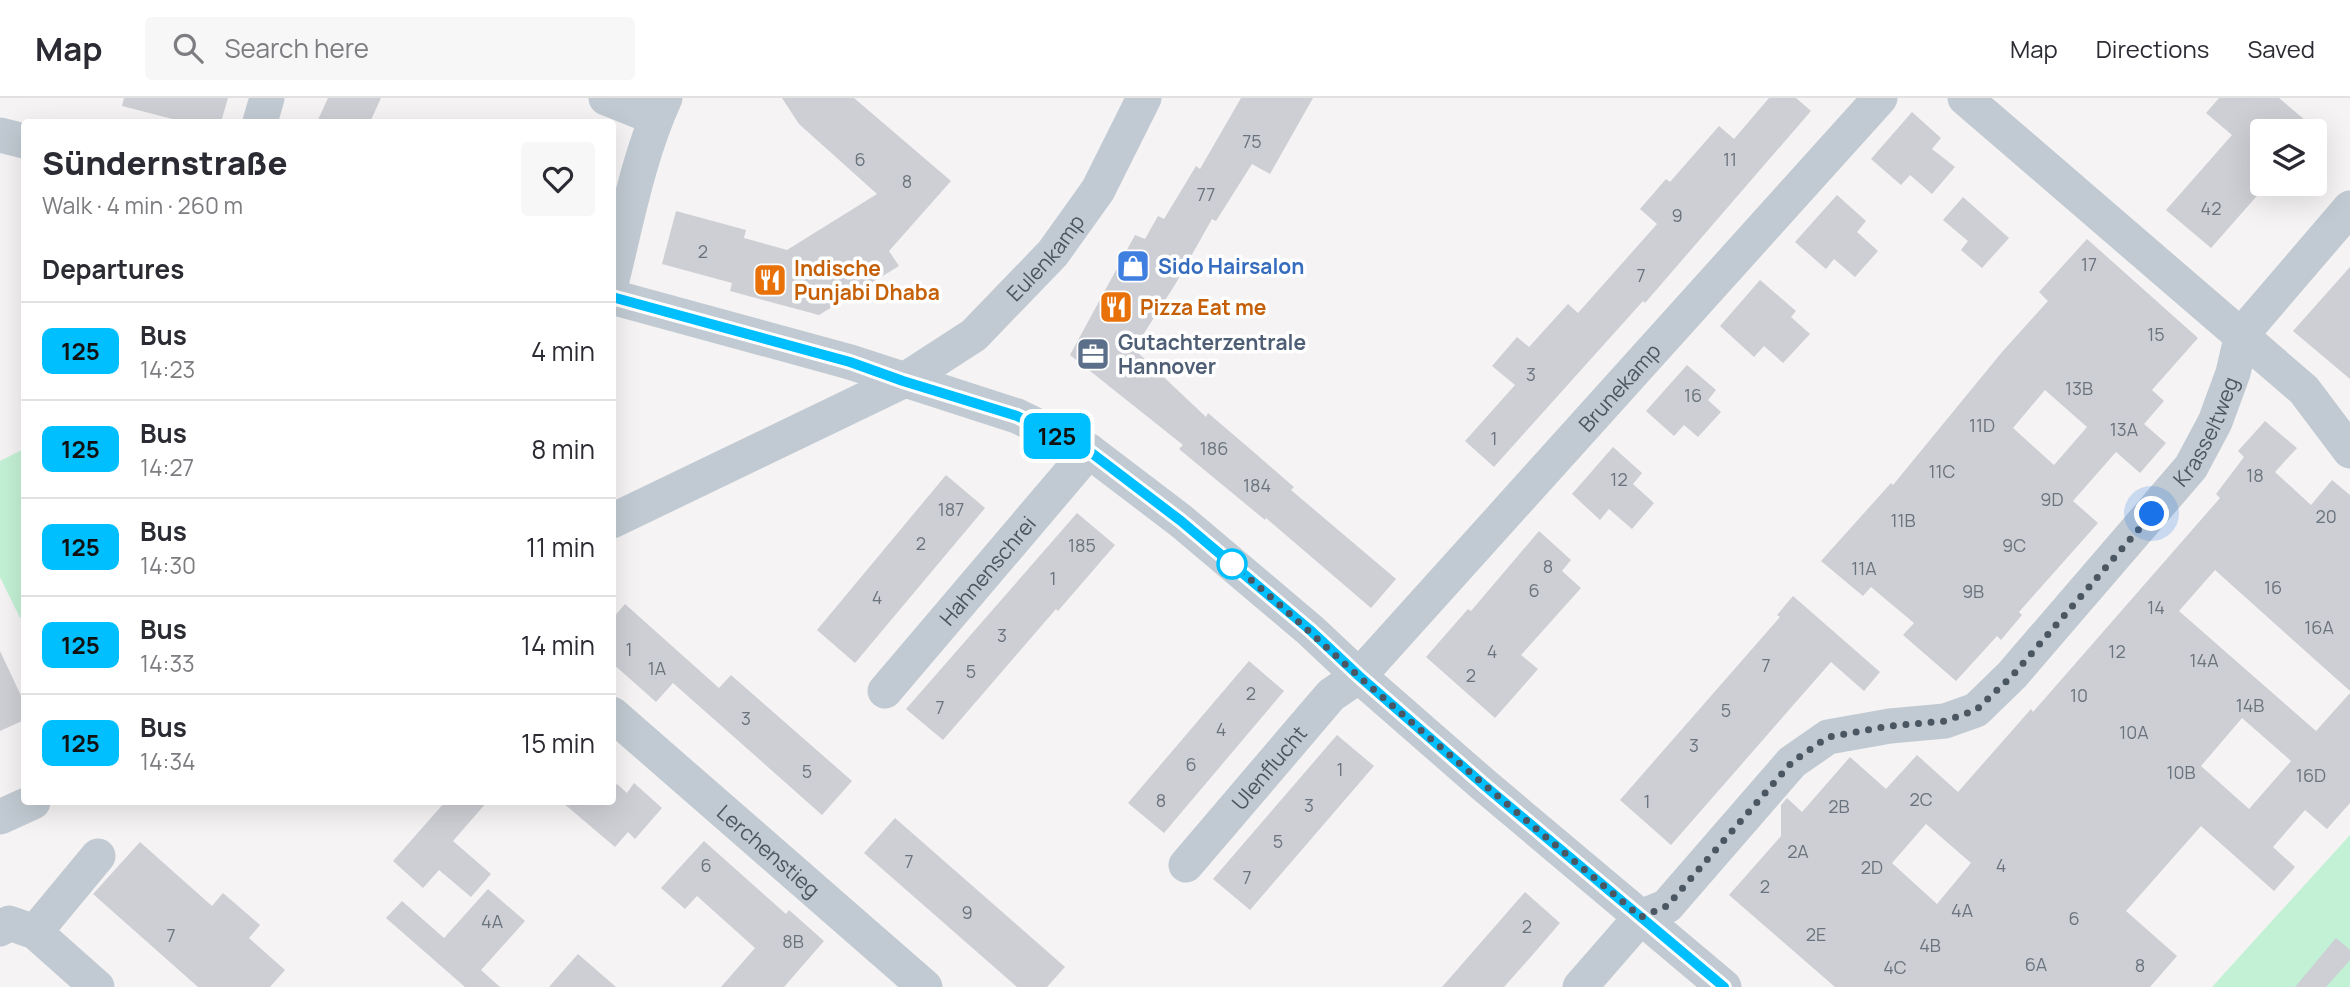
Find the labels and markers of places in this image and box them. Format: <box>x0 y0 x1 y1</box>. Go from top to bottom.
shop icon: Sido Hairsalon <box>1114 247 1152 285</box>
place label: Sido Hairsalon <box>1158 252 1304 280</box>
place label: Indische Punjabi Dhaba <box>794 254 940 306</box>
restaurant icon: Indische Punjabi Dhaba <box>751 261 789 299</box>
restaurant icon: Pizza Eat me <box>1097 288 1135 326</box>
place label: Pizza Eat me <box>1140 293 1266 321</box>
place label: Gutachterzentrale Hannover <box>1118 328 1306 380</box>
office icon: Gutachterzentrale Hannover <box>1074 335 1112 373</box>
unlabelled marker <box>1217 549 1247 579</box>

